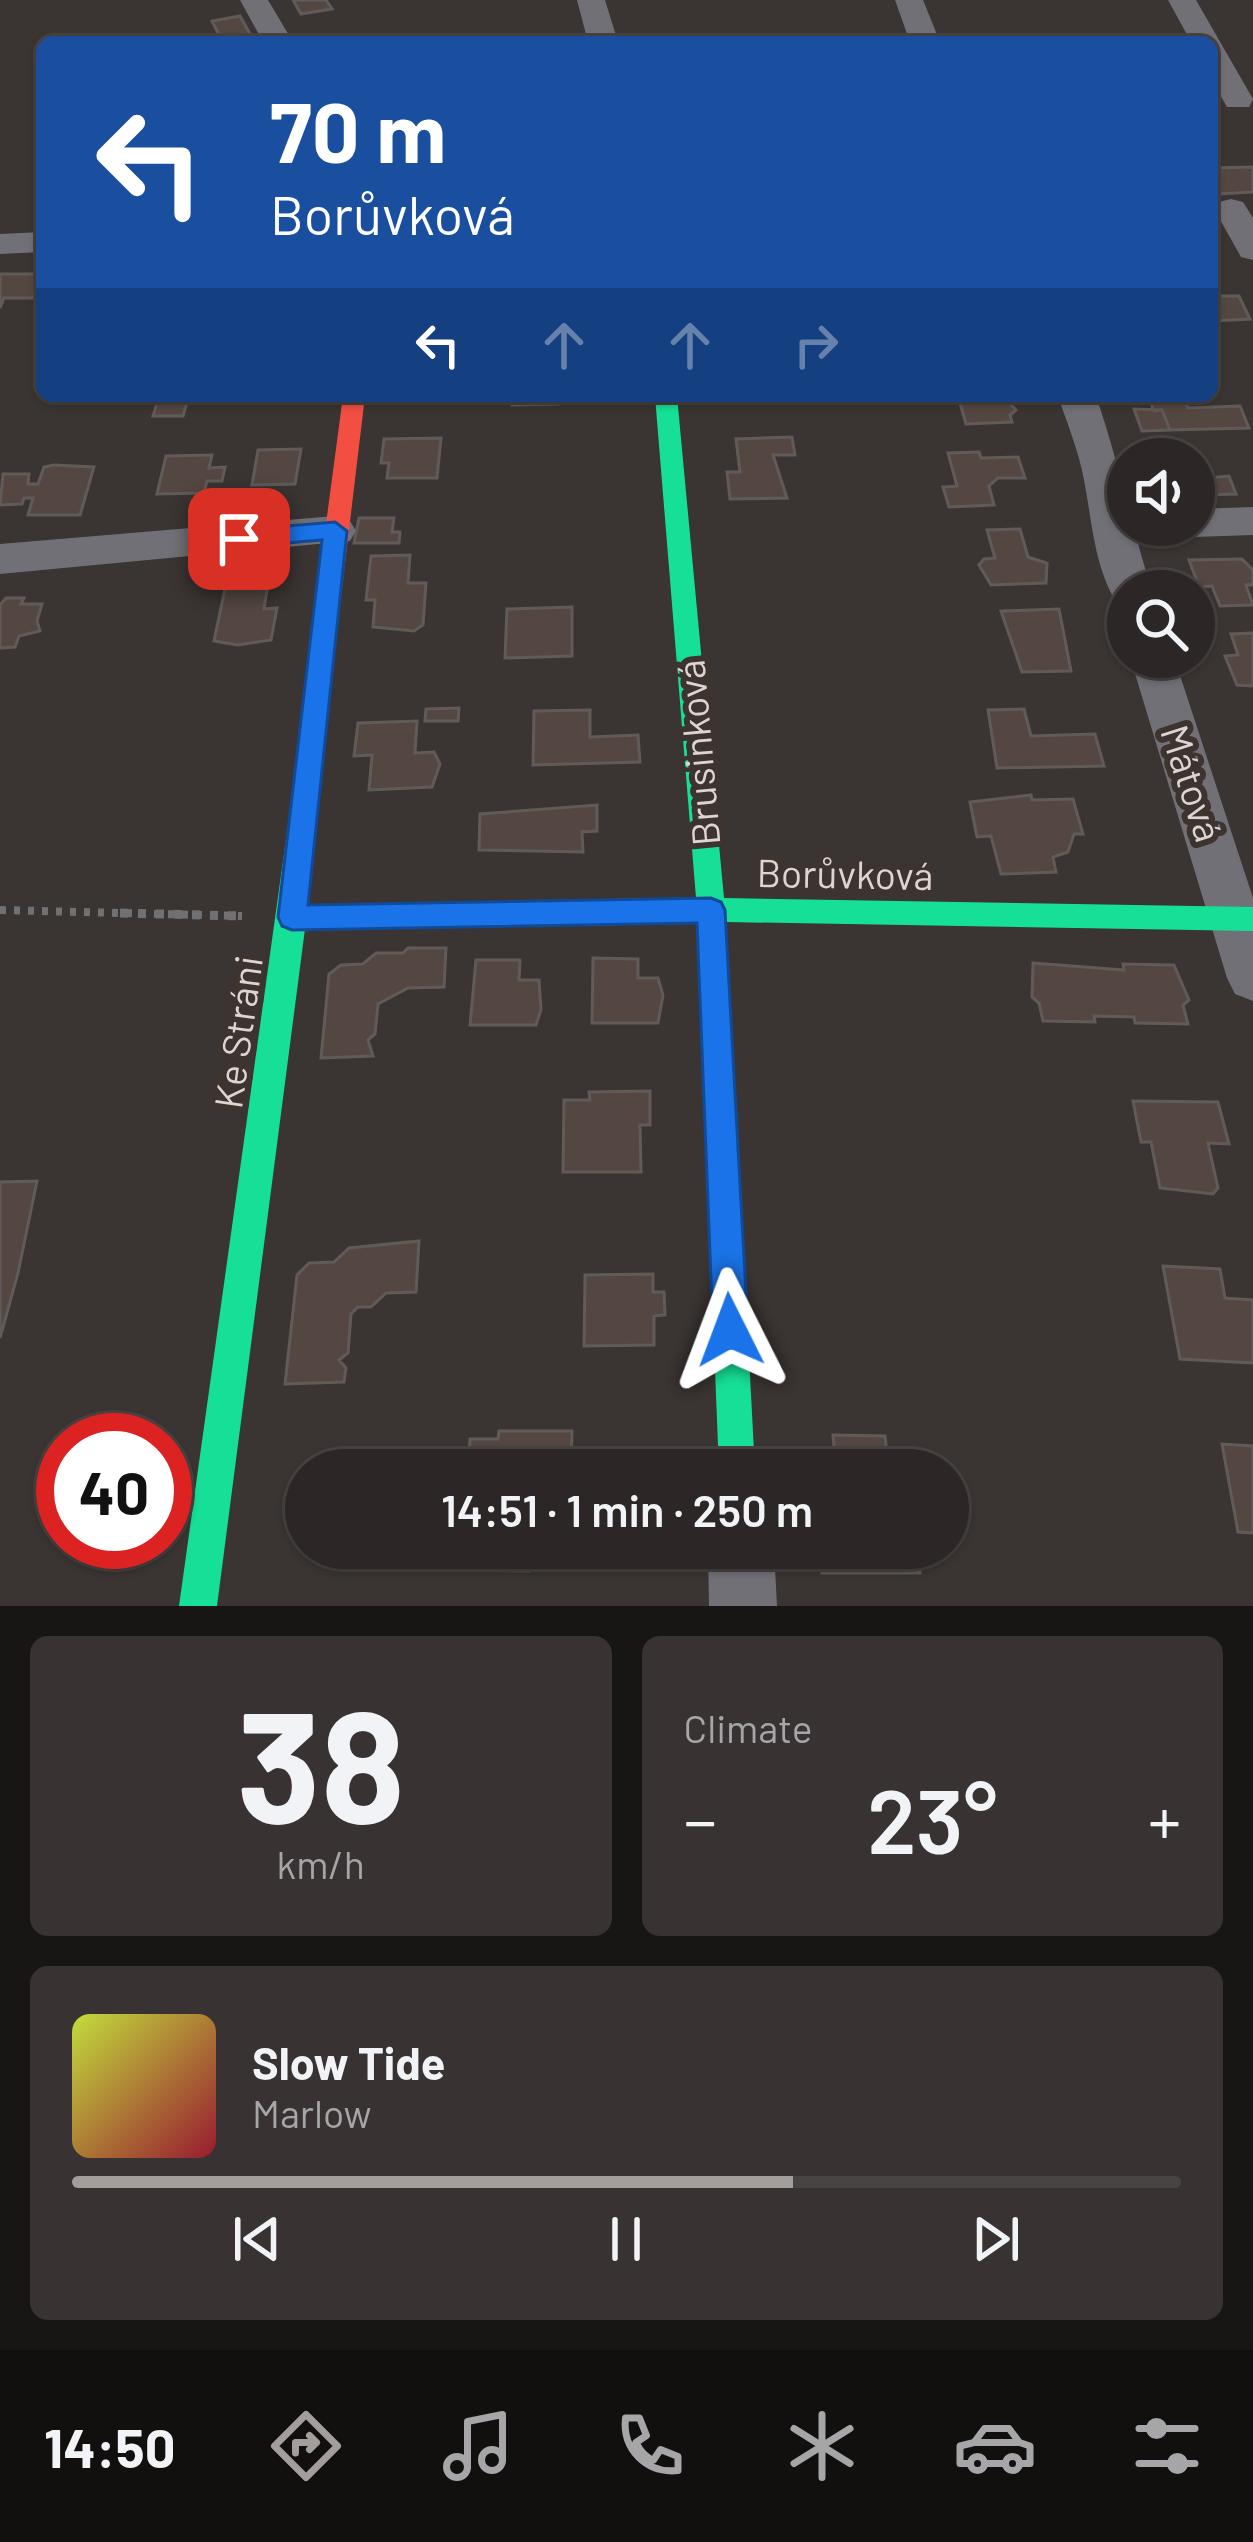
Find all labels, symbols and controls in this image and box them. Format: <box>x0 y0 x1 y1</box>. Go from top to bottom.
text: 70 m <box>270 79 446 180</box>
icon: left <box>72 84 228 240</box>
text: Borůvková <box>270 181 515 246</box>
icon: left <box>405 312 471 378</box>
icon: ahead <box>531 312 597 378</box>
icon: ahead <box>657 312 723 378</box>
icon: right <box>783 312 849 378</box>
map controls <box>1107 438 1215 678</box>
button: sound <box>1107 438 1215 546</box>
pin <box>188 488 290 590</box>
icon: arrive <box>206 506 272 572</box>
button: search <box>1107 570 1215 678</box>
street label: Brusinková <box>665 658 729 848</box>
street label: Mátová <box>1152 719 1234 847</box>
street label: Borůvková <box>756 848 934 898</box>
street label: Ke Stráni <box>203 953 271 1111</box>
position arrow <box>667 1267 793 1393</box>
speed limit sign: 40 <box>36 1413 192 1569</box>
text: 14:51 · 1 min · 250 m <box>441 1482 813 1536</box>
text: 38 <box>236 1668 405 1855</box>
text: Climate <box>684 1704 813 1751</box>
text: 23° <box>867 1764 997 1872</box>
text: − <box>684 1779 717 1858</box>
text: + <box>1148 1779 1181 1858</box>
text: km/h <box>277 1840 365 1887</box>
text: Slow Tide <box>252 2035 445 2089</box>
text: Marlow <box>252 2089 372 2136</box>
icon: previous <box>224 2206 290 2272</box>
icon: pause <box>593 2206 659 2272</box>
icon: next <box>963 2206 1029 2272</box>
icon: directions <box>264 2404 348 2488</box>
icon: music <box>436 2404 520 2488</box>
icon: phone <box>608 2404 692 2488</box>
icon: climate <box>780 2404 864 2488</box>
icon: car <box>953 2404 1037 2488</box>
icon: filters <box>1125 2404 1209 2488</box>
text: 14:50 <box>44 2414 175 2479</box>

